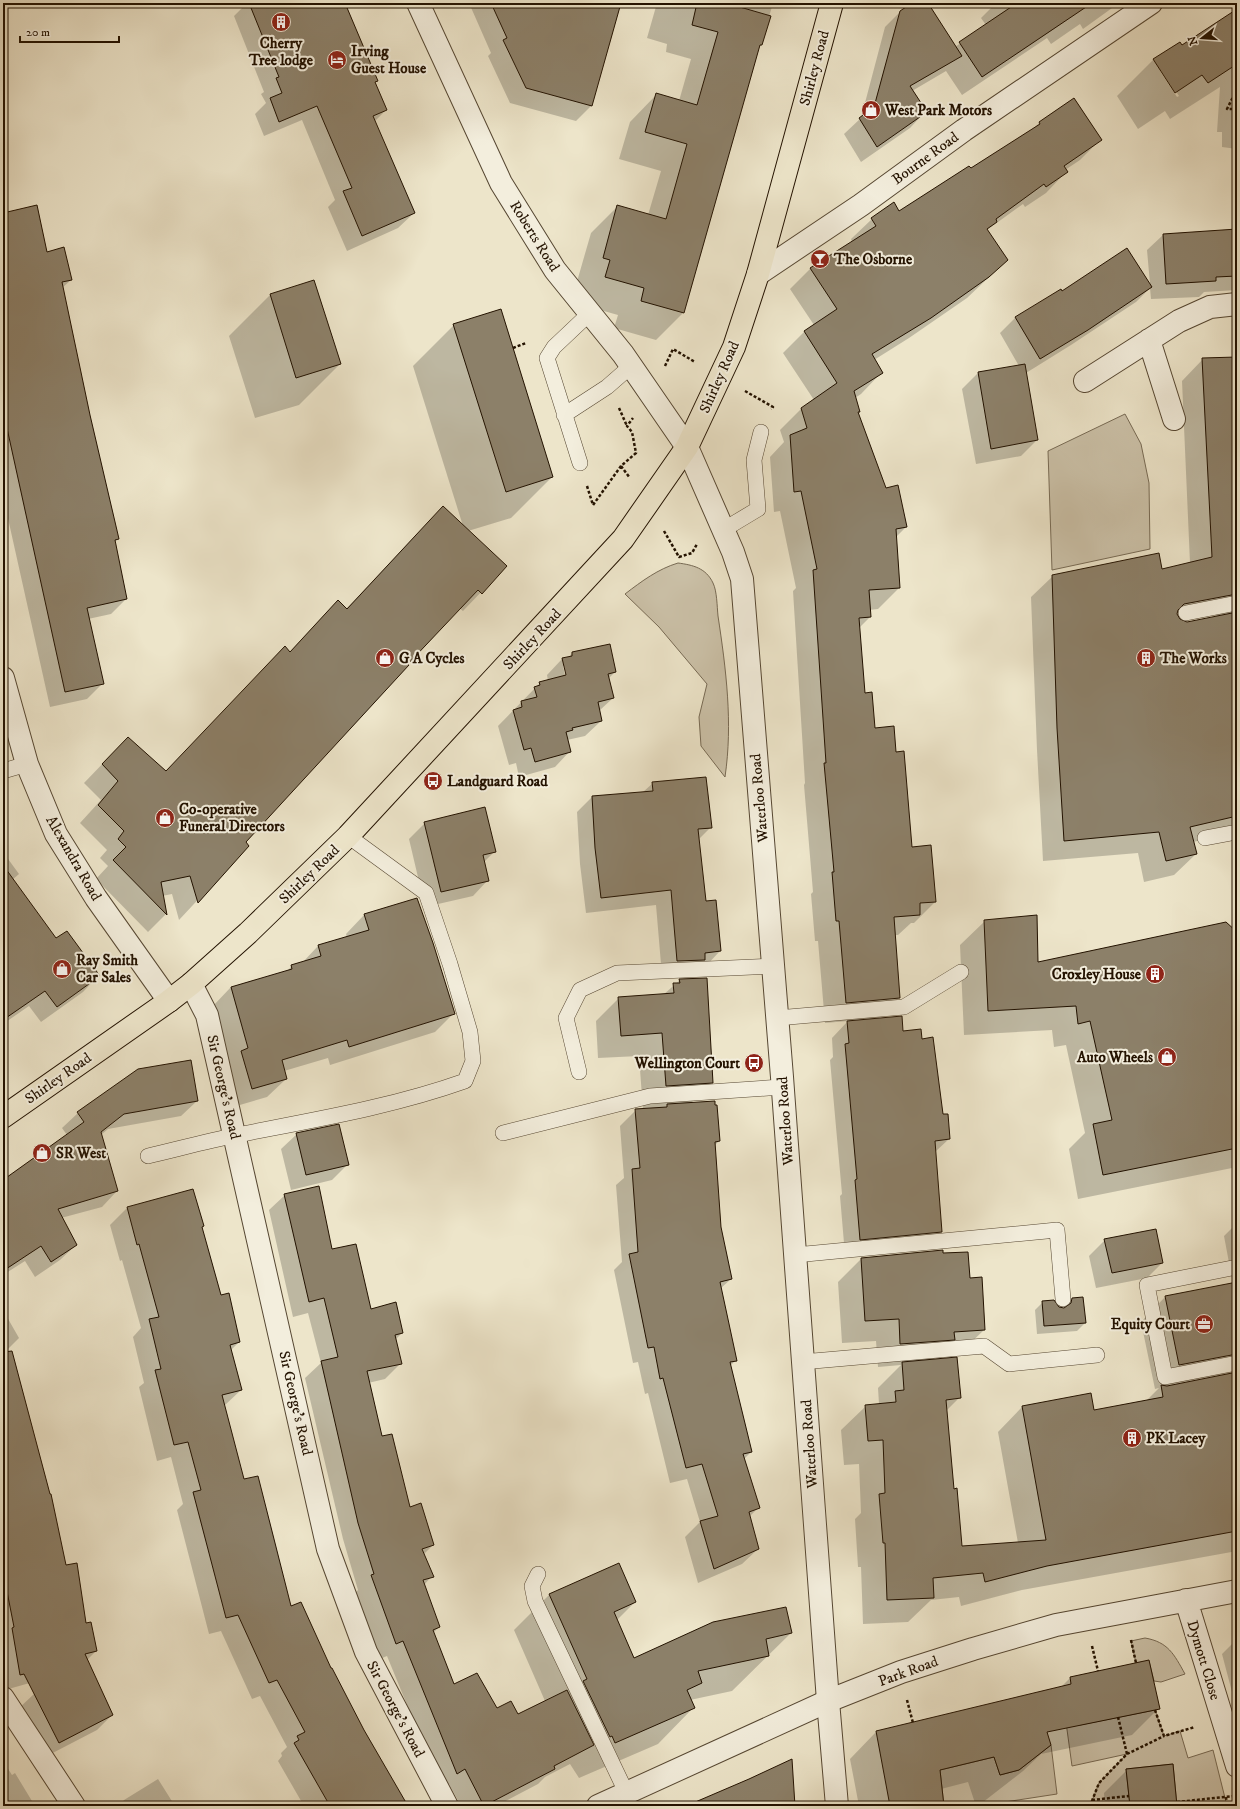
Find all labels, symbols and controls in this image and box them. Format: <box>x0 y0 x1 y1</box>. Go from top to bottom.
building icon: Cherry Tree lodge <box>270 11 292 33</box>
scale bar <box>20 18 119 44</box>
north arrow <box>1182 18 1222 58</box>
text: 20 m <box>26 25 50 40</box>
street label: Shirley Road <box>795 28 834 108</box>
place label: Cherry Tree lodge <box>248 34 314 70</box>
text: N <box>1185 34 1201 47</box>
place label: Irving Guest House <box>351 42 427 78</box>
hotel icon: Irving Guest House <box>326 49 348 71</box>
shop icon: West Park Motors <box>860 99 882 121</box>
place label: West Park Motors <box>884 101 992 120</box>
street label: Bourne Road <box>888 128 963 189</box>
street label: Roberts Road <box>505 197 564 276</box>
bar icon: The Osborne <box>809 248 831 270</box>
place label: The Osborne <box>833 250 913 269</box>
street label: Shirley Road <box>695 338 744 416</box>
street label: Shirley Road <box>499 604 566 674</box>
shop icon: G A Cycles <box>374 647 396 669</box>
building icon: The Works <box>1135 647 1157 669</box>
place label: G A Cycles <box>399 649 465 668</box>
place label: The Works <box>1159 649 1227 668</box>
street label: Waterloo Road <box>746 752 773 844</box>
bus stop icon: Landguard Road <box>422 770 444 792</box>
place label: Landguard Road <box>447 772 548 791</box>
place label: Co-operative Funeral Directors <box>179 800 285 836</box>
shop icon: Co-operative Funeral Directors <box>154 807 176 829</box>
street label: Alexandra Road <box>41 812 106 905</box>
street label: Shirley Road <box>275 840 344 908</box>
place label: Ray Smith Car Sales <box>76 951 138 987</box>
shop icon: Ray Smith Car Sales <box>51 958 73 980</box>
building icon: Croxley House <box>1144 963 1166 985</box>
place label: Croxley House <box>1052 965 1142 984</box>
street label: Sir George's Road <box>202 1033 245 1142</box>
shop icon: Auto Wheels <box>1156 1046 1178 1068</box>
street label: Shirley Road <box>21 1048 96 1108</box>
place label: Auto Wheels <box>1076 1048 1153 1067</box>
bus stop icon: Wellington Court <box>743 1052 765 1074</box>
place label: Wellington Court <box>634 1054 740 1073</box>
street label: Waterloo Road <box>773 1075 798 1167</box>
shop icon: SR West <box>31 1142 53 1164</box>
place label: SR West <box>56 1144 106 1163</box>
office icon: Equity Court <box>1193 1313 1215 1335</box>
place label: Equity Court <box>1111 1315 1190 1335</box>
street label: Sir George's Road <box>274 1349 317 1458</box>
street label: Waterloo Road <box>797 1398 822 1490</box>
building icon: PK Lacey <box>1121 1427 1143 1449</box>
place label: PK Lacey <box>1146 1429 1206 1448</box>
street label: Dymott Close <box>1182 1618 1225 1702</box>
street label: Park Road <box>876 1652 941 1691</box>
street label: Sir George's Road <box>362 1658 429 1761</box>

